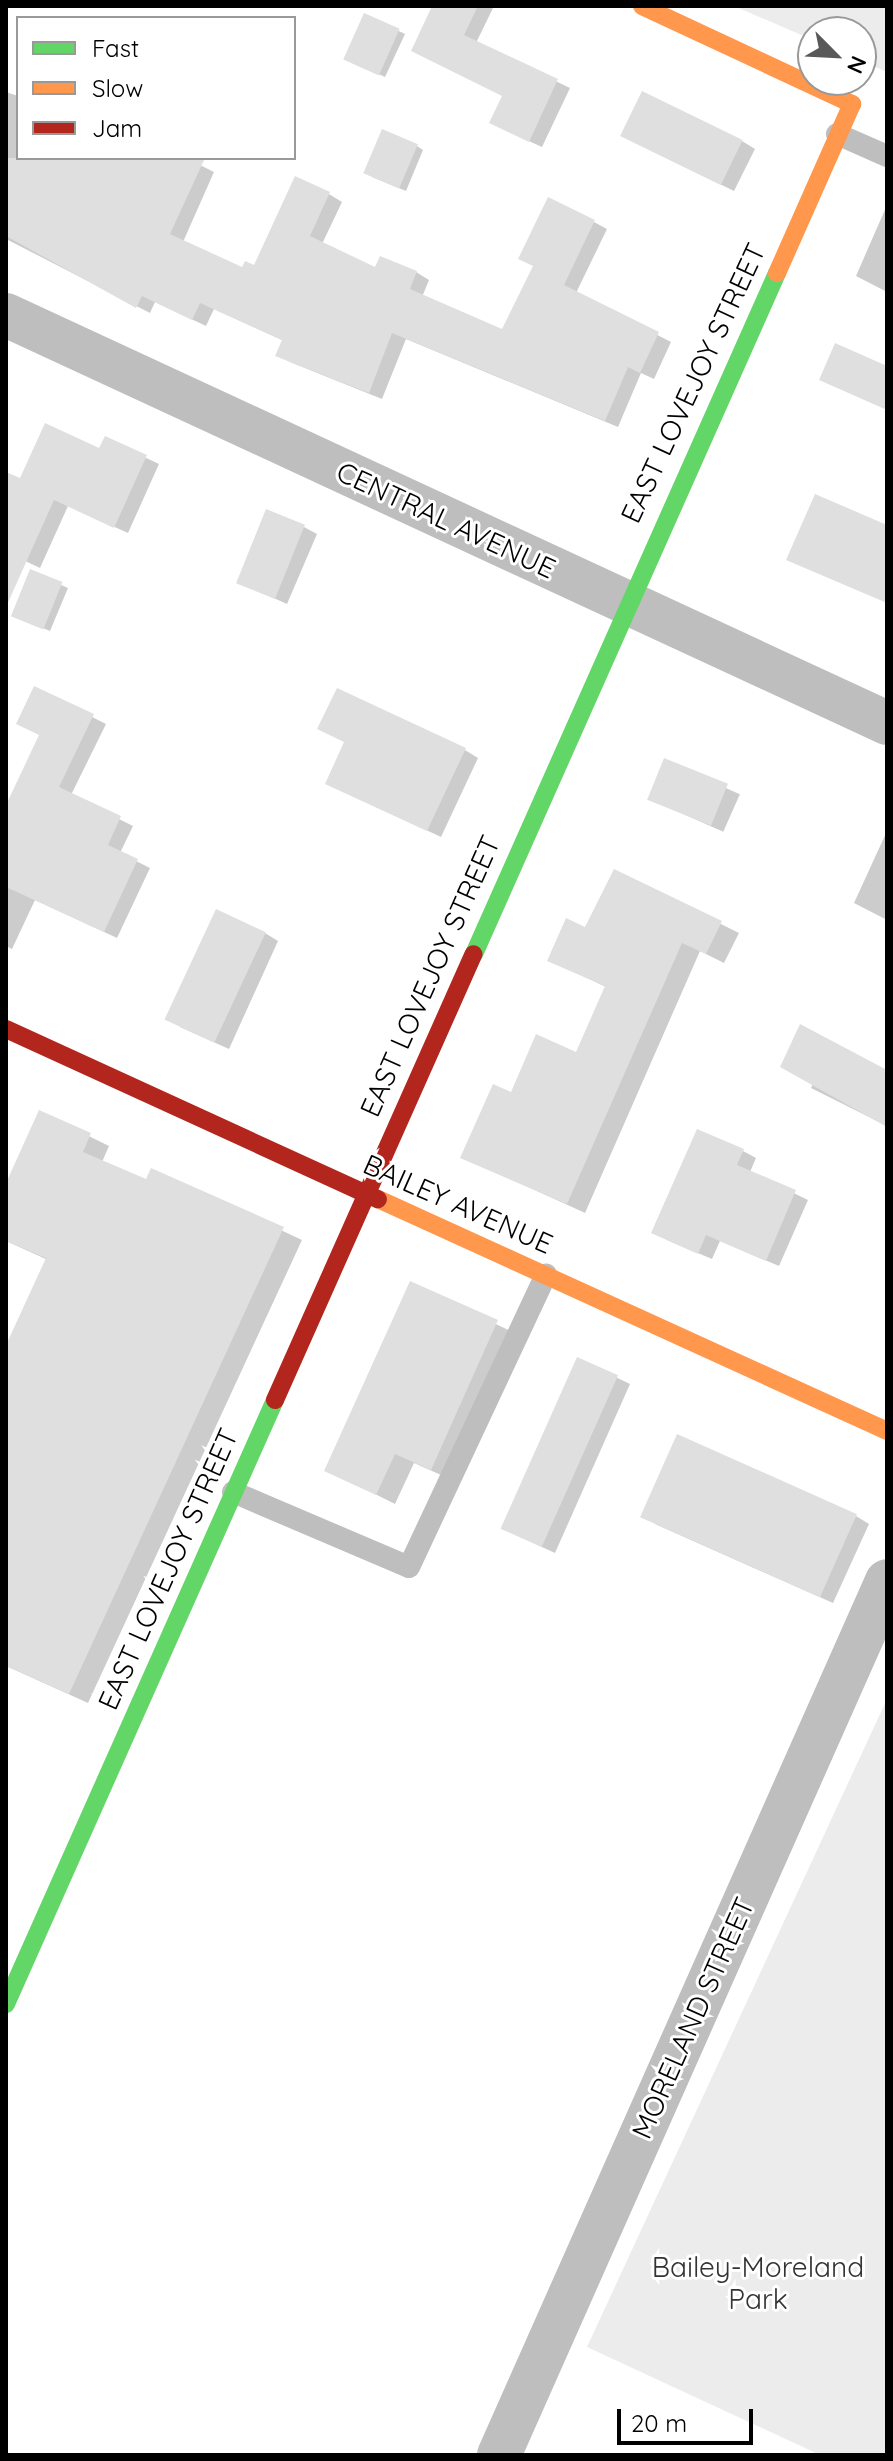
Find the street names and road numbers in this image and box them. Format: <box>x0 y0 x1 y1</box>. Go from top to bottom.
street label: EAST LOVEJOY STREET <box>613 238 773 528</box>
street label: CENTRAL AVENUE <box>331 455 561 585</box>
street label: EAST LOVEJOY STREET <box>353 830 507 1122</box>
street label: BAILEY AVENUE <box>358 1147 558 1261</box>
street label: EAST LOVEJOY STREET <box>91 1423 245 1715</box>
street label: MORELAND STREET <box>625 1892 761 2144</box>

